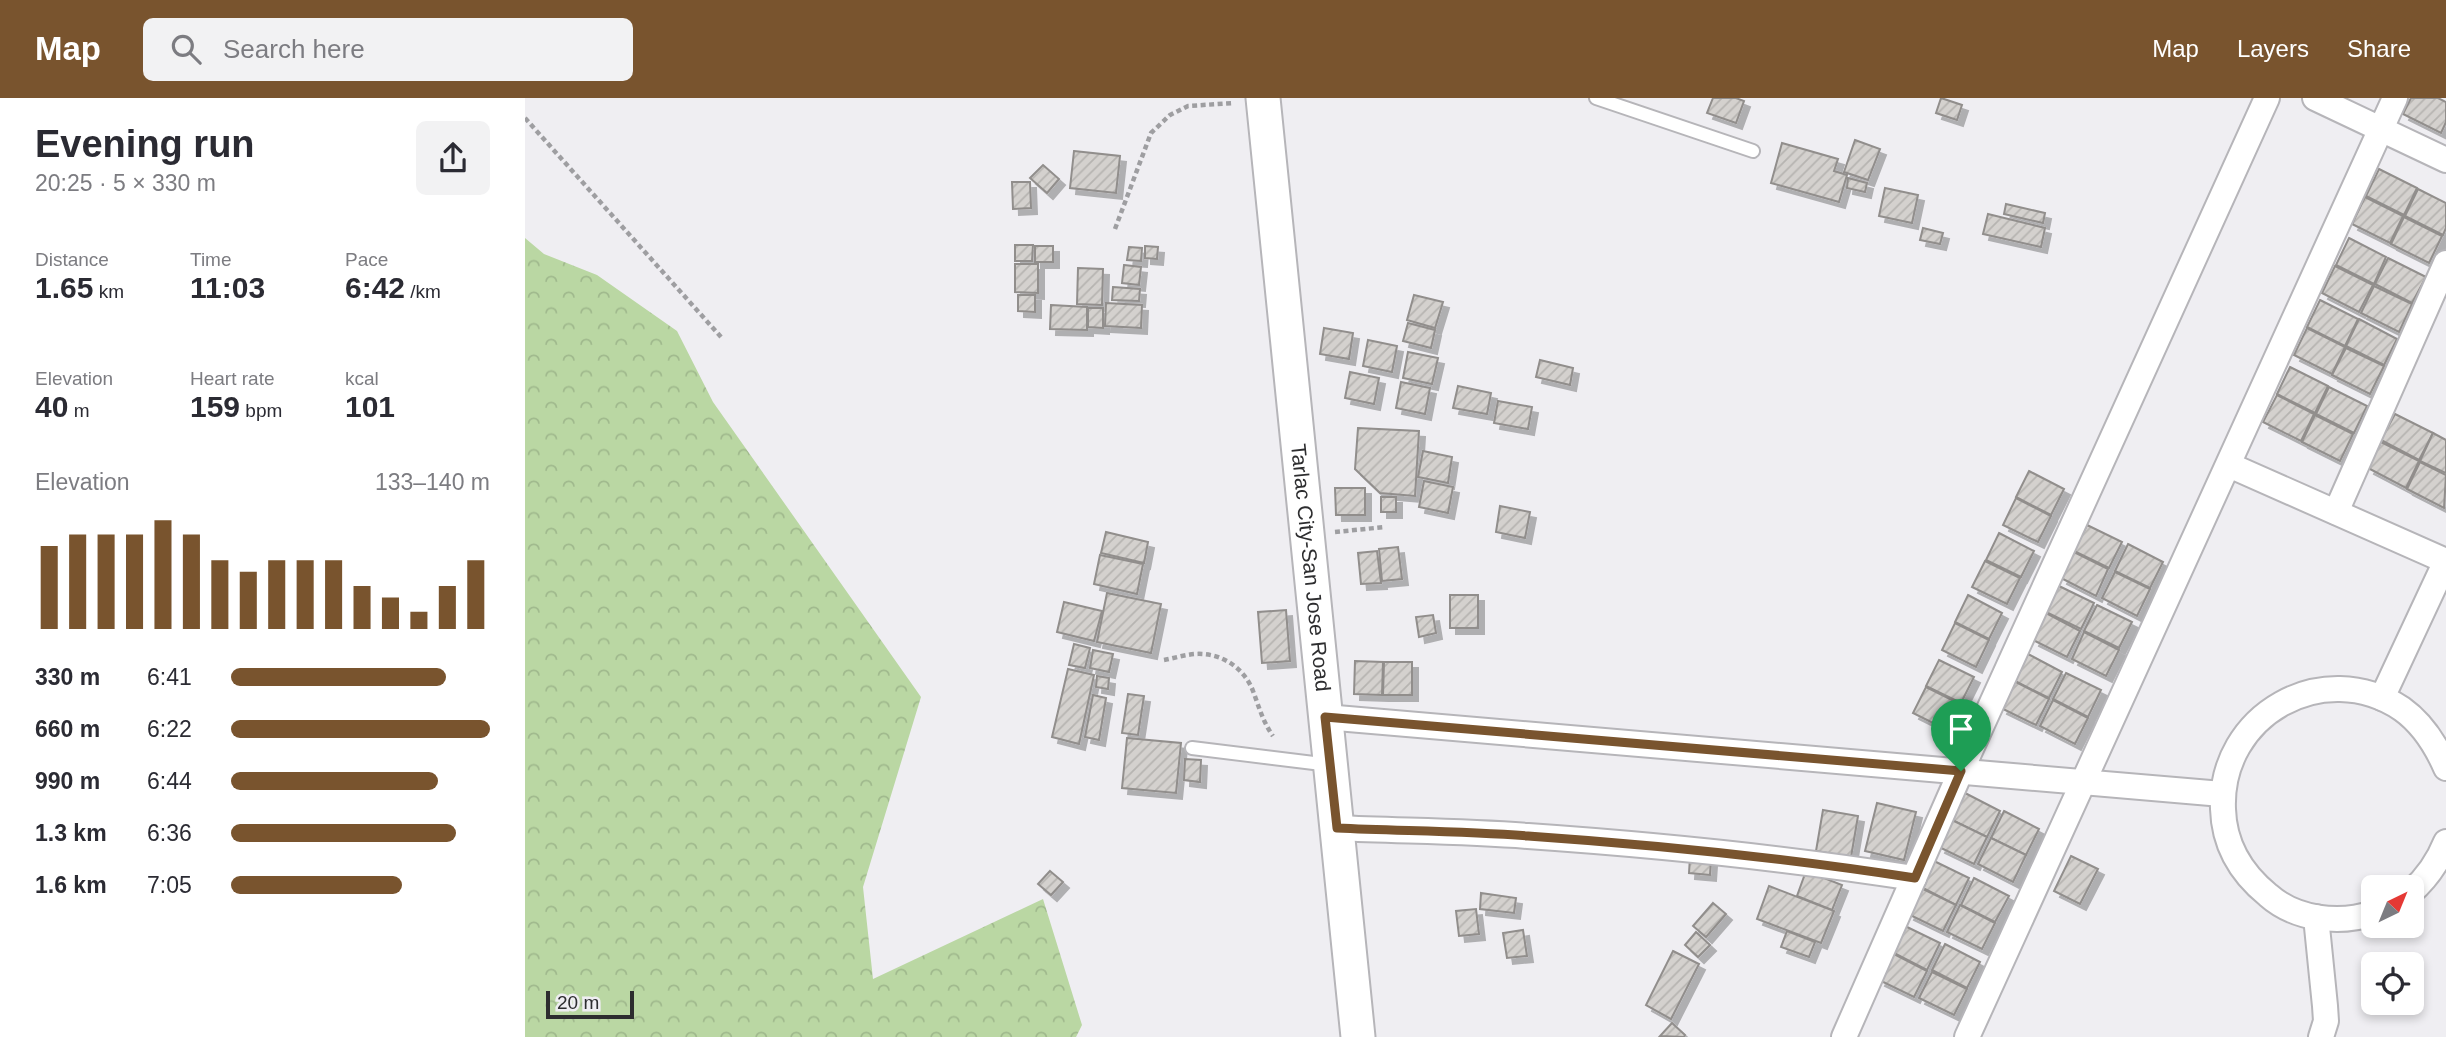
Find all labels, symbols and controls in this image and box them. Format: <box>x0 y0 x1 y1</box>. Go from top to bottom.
search box <box>143 18 633 81</box>
text: Map <box>35 30 101 67</box>
icon: search <box>167 30 205 68</box>
text: Search here <box>223 34 365 64</box>
text: Map <box>2152 35 2199 62</box>
text: Layers <box>2237 35 2309 62</box>
text: Share <box>2347 35 2411 62</box>
button: share <box>416 121 490 195</box>
text: Evening run <box>35 123 255 165</box>
text: 20:25 · 5 × 330 m <box>35 170 216 196</box>
text: Distance <box>35 249 109 270</box>
text: Time <box>190 249 232 270</box>
text: Pace <box>345 249 388 270</box>
text: 1.65 <box>35 271 93 304</box>
text: 11:03 <box>190 271 265 304</box>
text: 6:42 <box>345 271 405 304</box>
text: km <box>93 281 124 302</box>
text: /km <box>405 281 441 302</box>
text: Elevation <box>35 368 113 389</box>
text: Heart rate <box>190 368 274 389</box>
text: kcal <box>345 368 379 389</box>
text: 40 <box>35 390 68 423</box>
text: 159 <box>190 390 240 423</box>
text: 101 <box>345 390 395 423</box>
text: m <box>68 400 89 421</box>
text: bpm <box>240 400 282 421</box>
street label: Tarlac City-San Jose Road <box>1287 443 1335 692</box>
text: Elevation <box>35 469 130 495</box>
text: 133–140 m <box>375 469 490 495</box>
text: 330 m <box>35 664 100 690</box>
text: 6:41 <box>147 664 192 690</box>
pin <box>1931 699 1991 771</box>
icon: arrive <box>1942 710 1980 748</box>
text: 660 m <box>35 716 100 742</box>
text: 6:22 <box>147 716 192 742</box>
text: 990 m <box>35 768 100 794</box>
text: 6:44 <box>147 768 192 794</box>
text: 1.3 km <box>35 820 107 846</box>
text: 6:36 <box>147 820 192 846</box>
text: 1.6 km <box>35 872 107 898</box>
text: 7:05 <box>147 872 192 898</box>
north arrow <box>2361 875 2424 938</box>
map controls <box>2361 875 2424 1015</box>
button: locate <box>2361 952 2424 1015</box>
scale bar <box>546 988 633 1020</box>
text: 20 m <box>557 992 599 1013</box>

